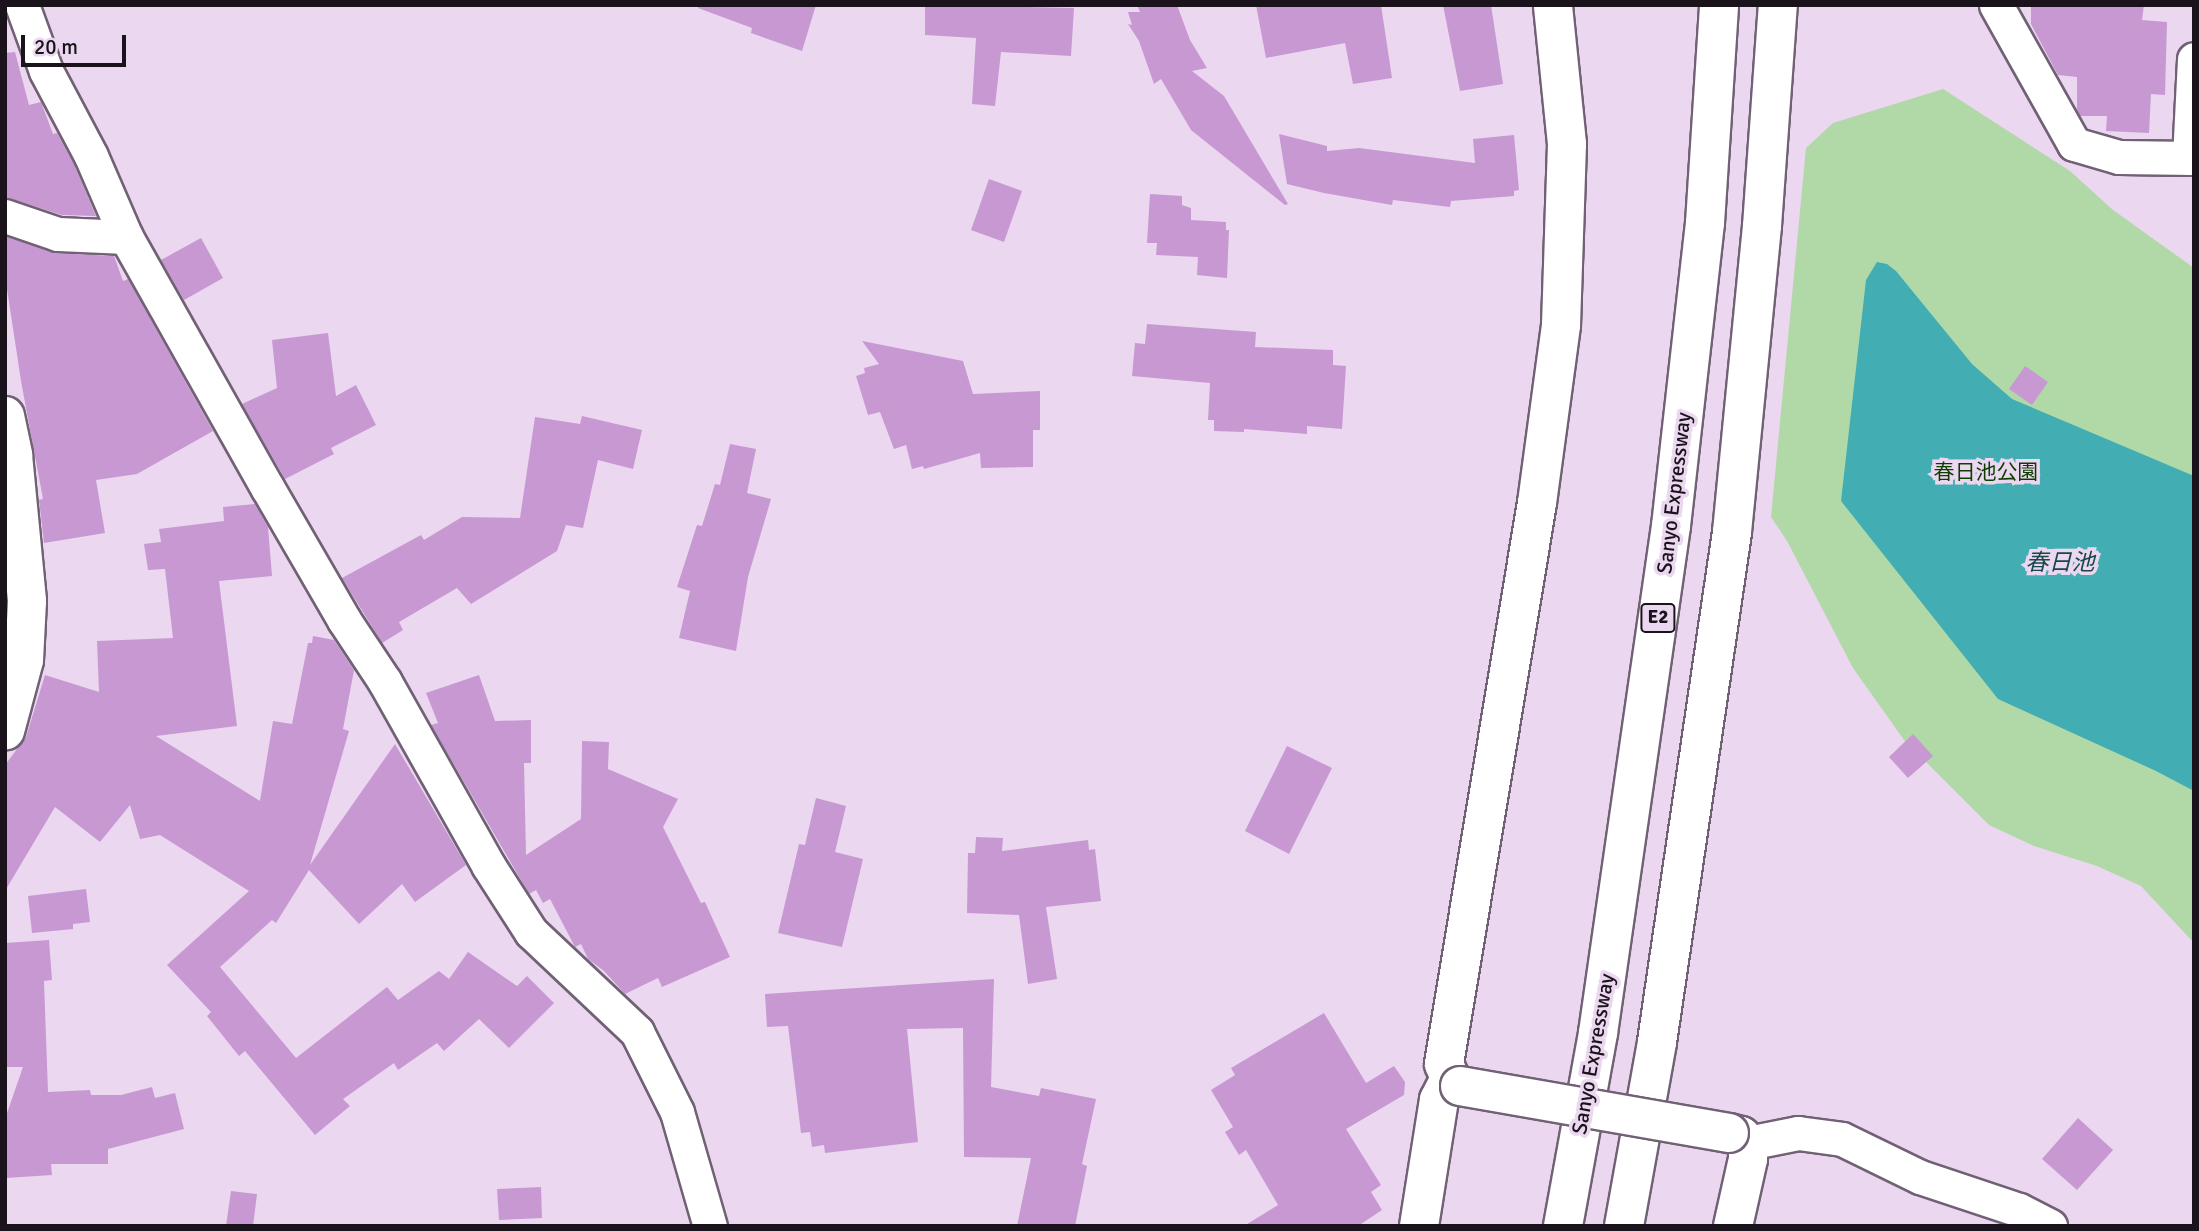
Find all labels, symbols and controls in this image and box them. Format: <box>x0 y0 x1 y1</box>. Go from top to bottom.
scale bar <box>24 21 130 65</box>
text: 20 m <box>34 34 78 60</box>
street label: Sanyo Expressway <box>1652 411 1696 575</box>
park label: 春日池公園 <box>1934 459 2038 485</box>
water label: 春日池 <box>2026 549 2094 577</box>
road number: E2 <box>1639 603 1677 634</box>
street label: Sanyo Expressway <box>1566 972 1620 1136</box>

